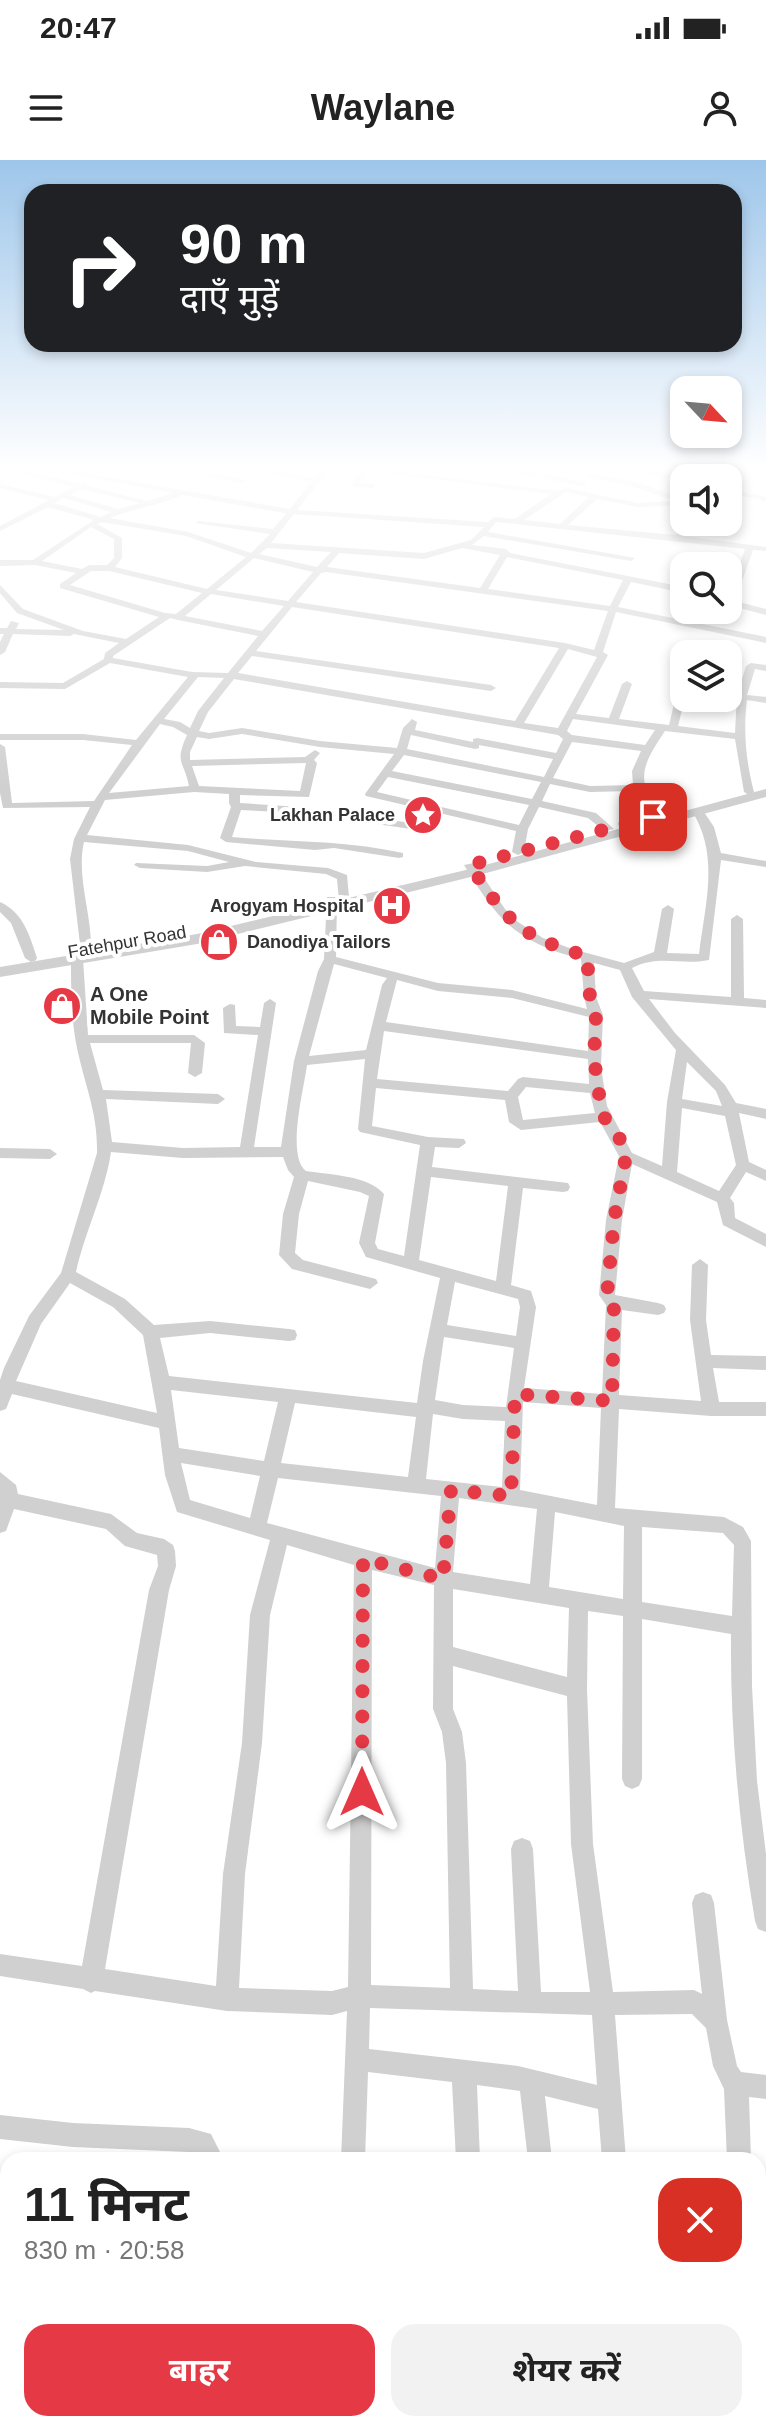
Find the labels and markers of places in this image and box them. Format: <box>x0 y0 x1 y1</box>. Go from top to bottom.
pin <box>619 783 687 851</box>
place icon: Lakhan Palace <box>402 794 444 836</box>
place label: Lakhan Palace <box>270 805 395 825</box>
hospital icon: Arogyam Hospital <box>371 885 413 927</box>
place label: Arogyam Hospital <box>210 896 364 916</box>
shop icon: Danodiya Tailors <box>198 921 240 963</box>
place label: Danodiya Tailors <box>247 932 391 952</box>
place label: A One Mobile Point <box>90 983 209 1028</box>
shop icon: A One Mobile Point <box>41 985 83 1027</box>

